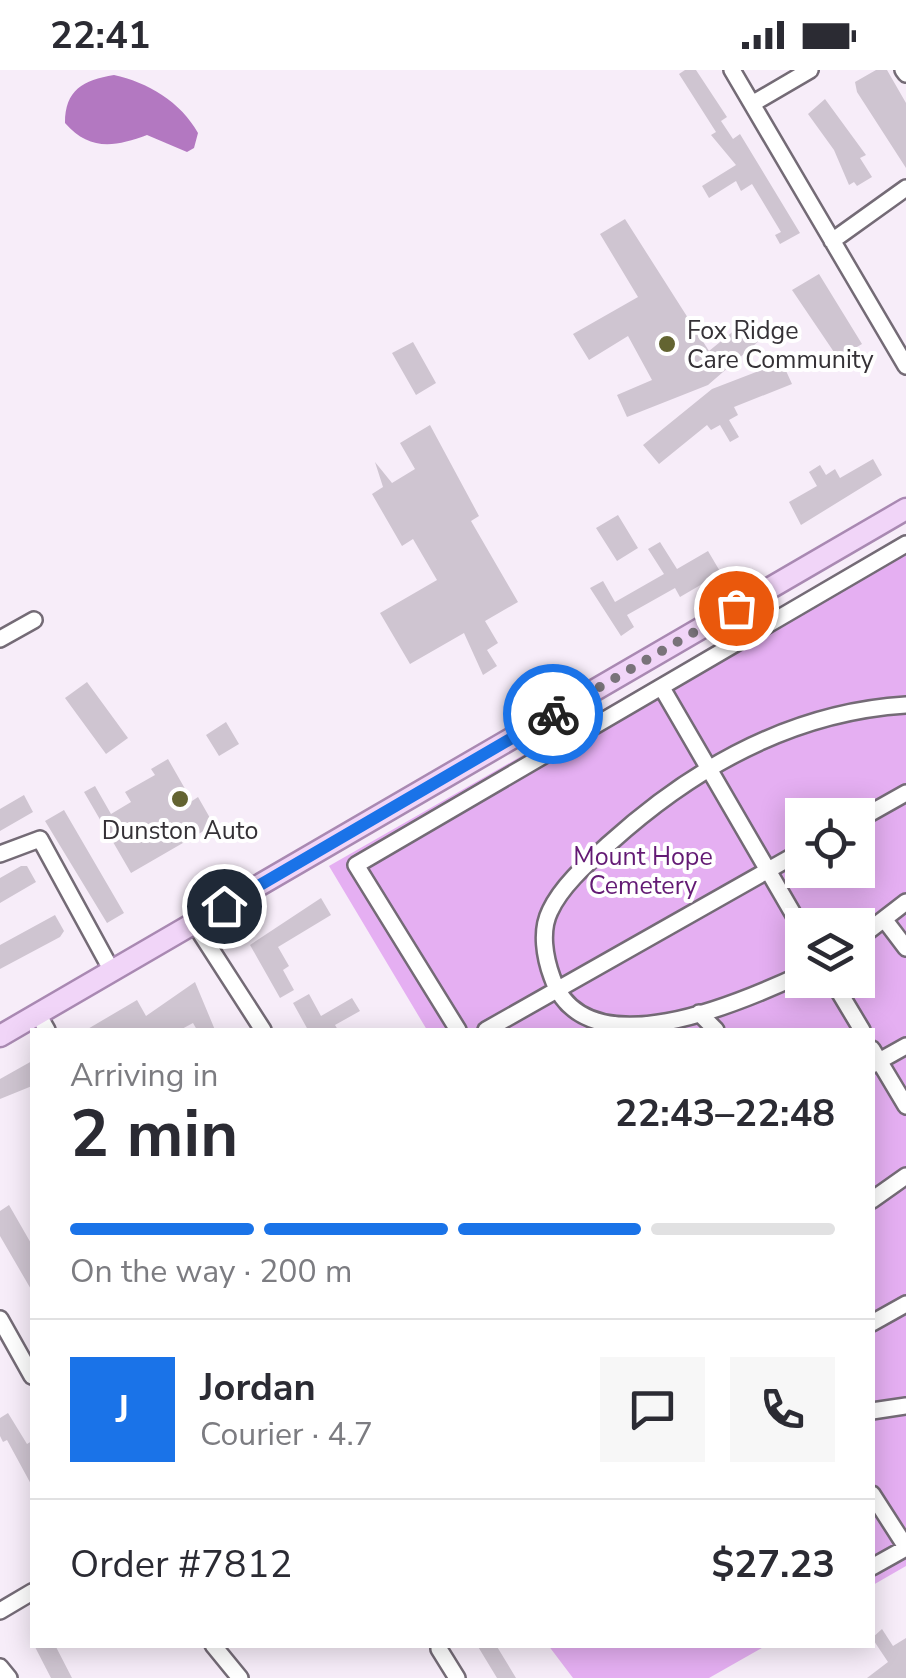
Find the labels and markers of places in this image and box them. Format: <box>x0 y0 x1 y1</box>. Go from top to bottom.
place label: Fox Ridge Care Community <box>687 314 874 377</box>
marker: Fox Ridge Care Community <box>656 333 678 355</box>
pin <box>694 566 779 651</box>
marker: Dunston Auto <box>169 788 191 810</box>
place label: Dunston Auto <box>102 814 258 848</box>
pin <box>182 864 267 949</box>

